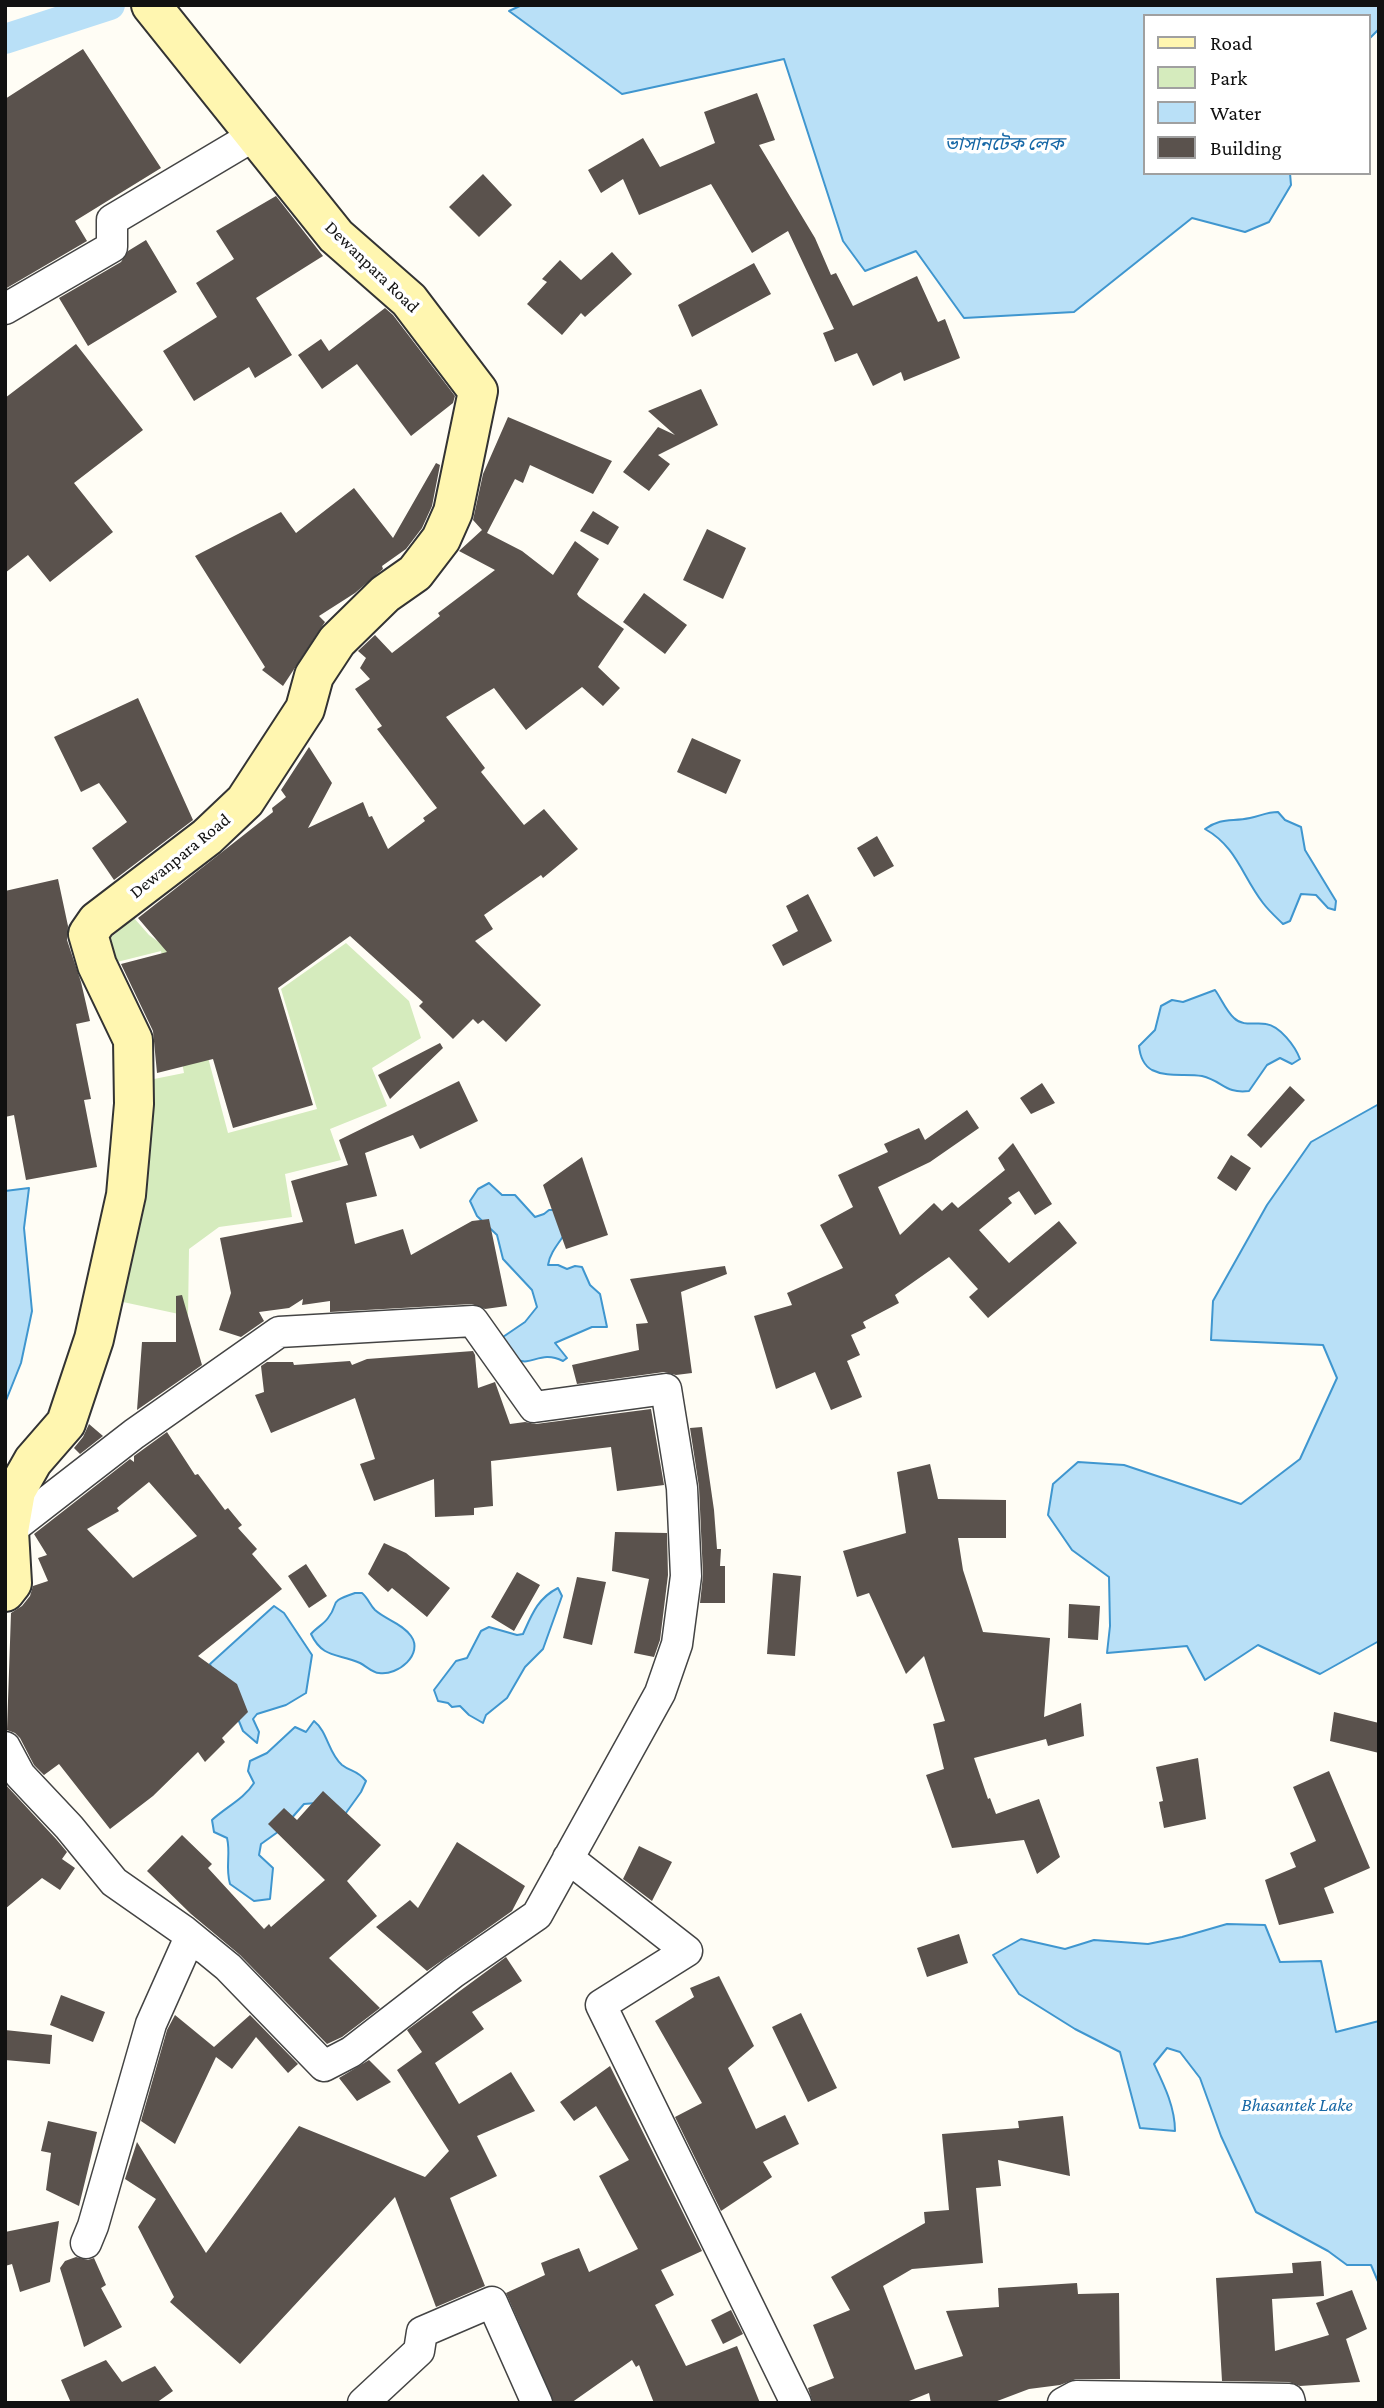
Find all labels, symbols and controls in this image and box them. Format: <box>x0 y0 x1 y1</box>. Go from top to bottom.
legend <box>1142 14 1370 175</box>
text: Road <box>1210 31 1253 55</box>
text: Park <box>1210 66 1247 90</box>
text: Water <box>1210 101 1262 125</box>
water label: ভাসানটেক লেক <box>945 133 1063 155</box>
text: Building <box>1210 136 1282 160</box>
street label: Dewanpara Road <box>320 217 424 317</box>
street label: Dewanpara Road <box>125 809 235 903</box>
water label: Bhasantek Lake <box>1241 2094 1353 2116</box>

